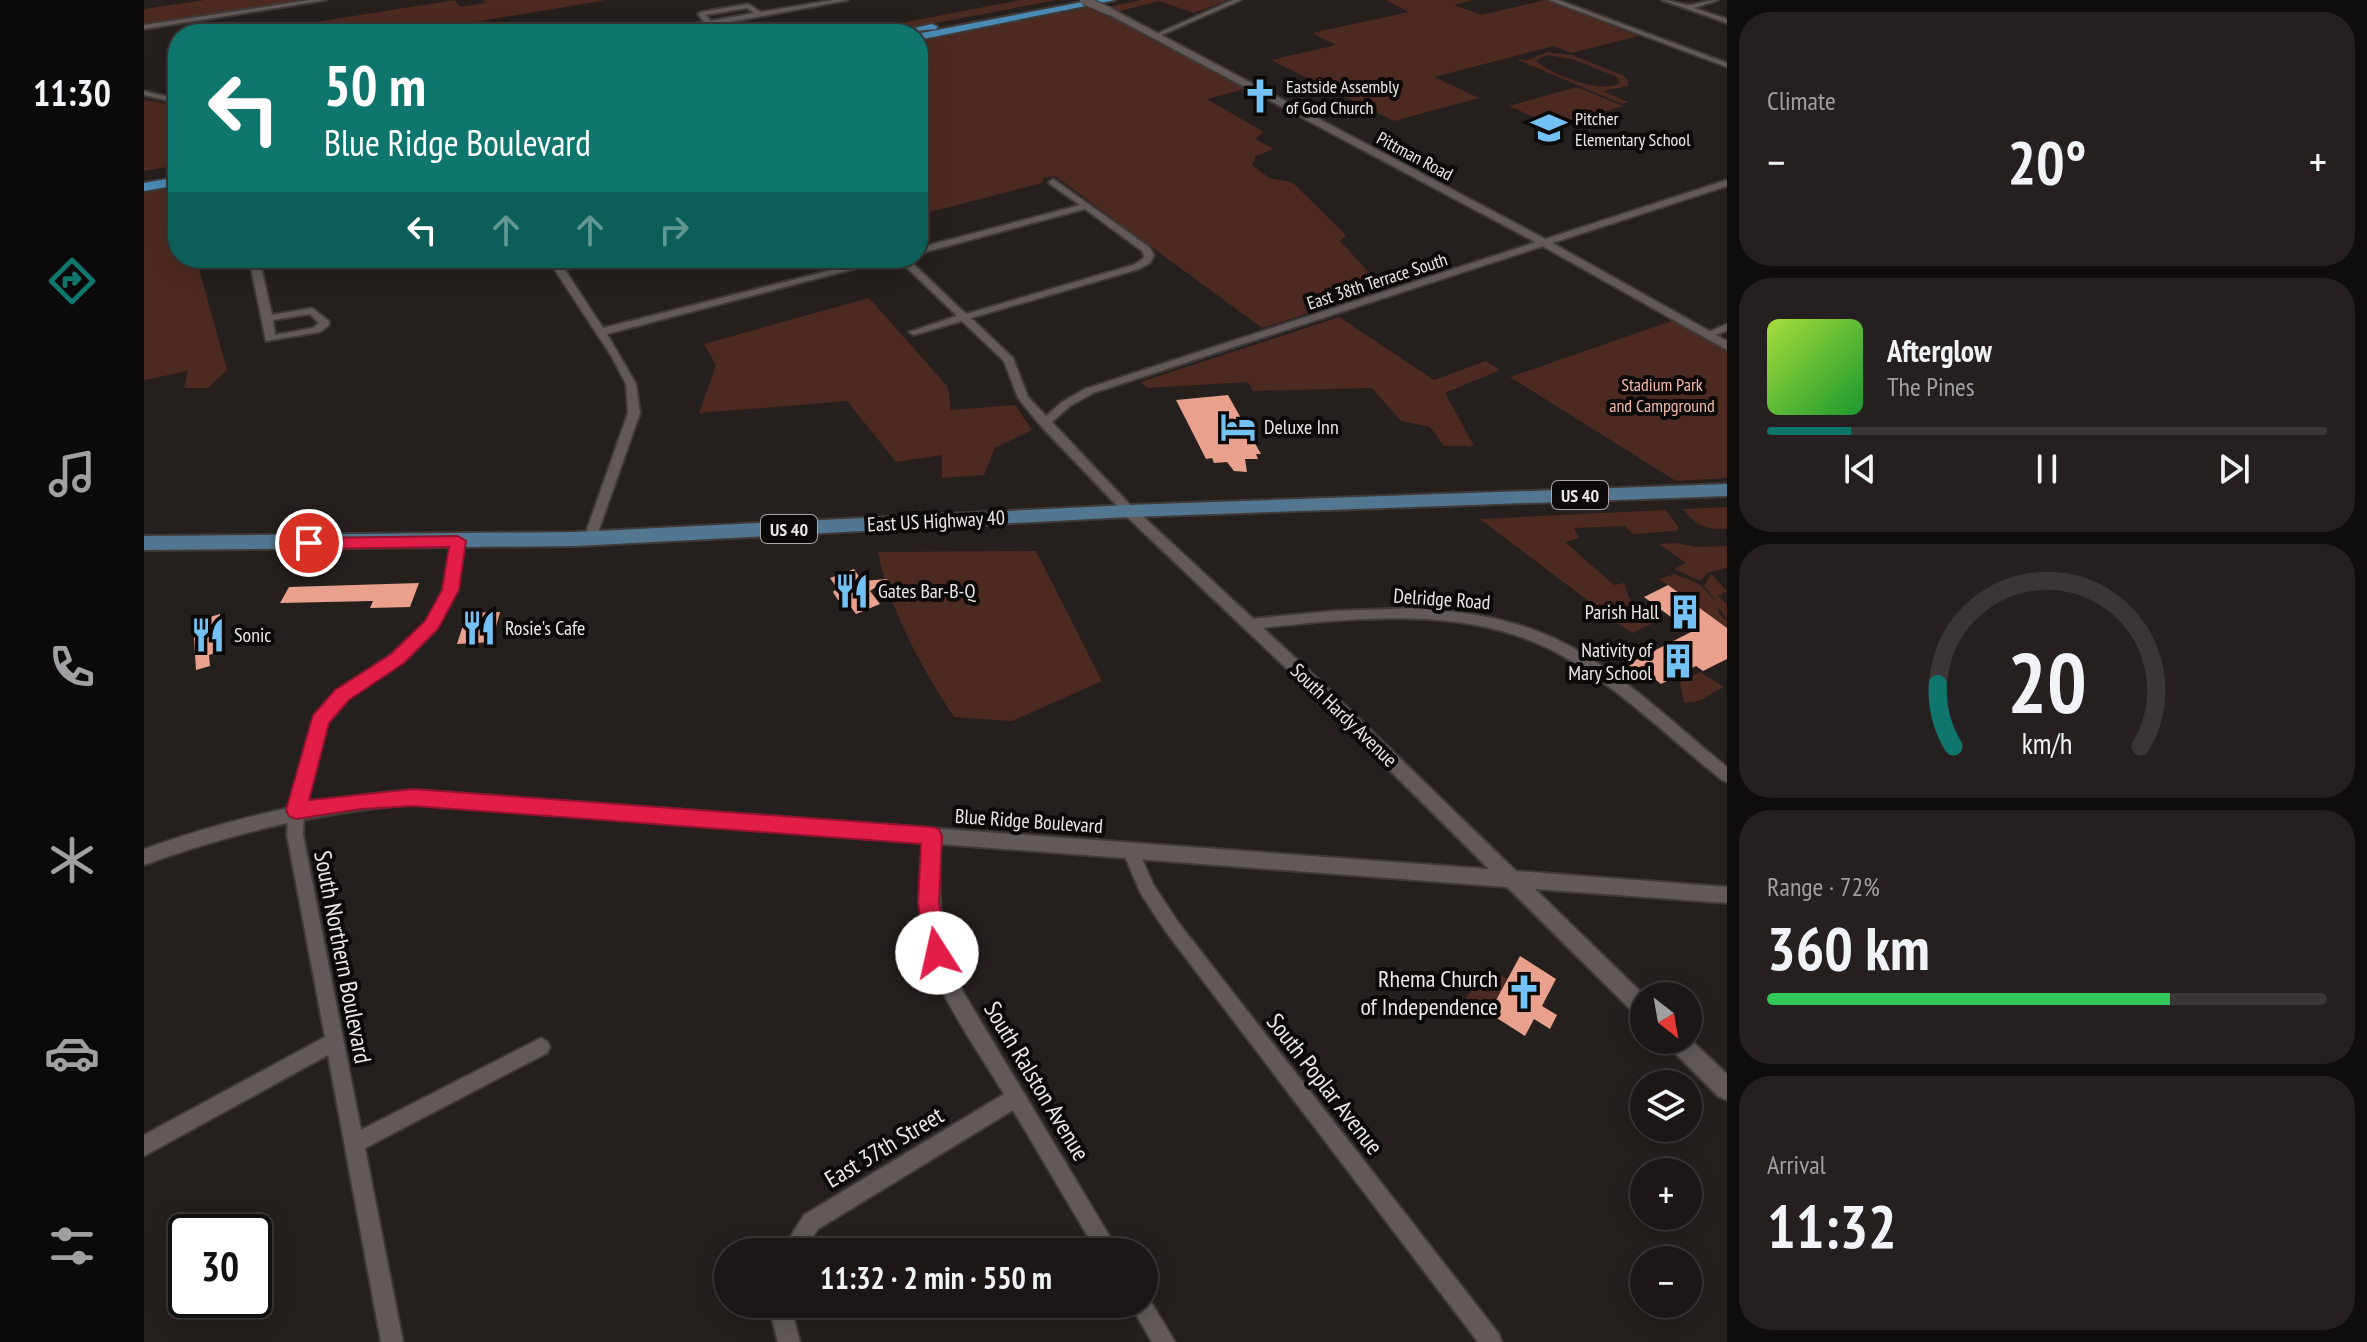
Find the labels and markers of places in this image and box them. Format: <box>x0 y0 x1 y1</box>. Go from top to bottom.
place label: Eastside Assembly of God Church <box>1286 75 1399 119</box>
church icon: Eastside Assembly of God Church <box>1241 77 1279 115</box>
place label: Pitcher Elementary School <box>1575 107 1691 151</box>
school or university icon: Pitcher Elementary School <box>1530 109 1568 147</box>
hotel icon: Deluxe Inn <box>1219 408 1257 446</box>
place label: Deluxe Inn <box>1264 414 1339 440</box>
pin <box>275 509 343 577</box>
restaurant icon: Gates Bar-B-Q <box>833 572 871 610</box>
place label: Gates Bar-B-Q <box>878 578 976 604</box>
building icon: Parish Hall <box>1666 593 1704 631</box>
place label: Parish Hall <box>1585 599 1659 625</box>
restaurant icon: Rosie's Cafe <box>460 609 498 647</box>
place label: Rosie's Cafe <box>505 615 585 641</box>
restaurant icon: Sonic <box>189 616 227 654</box>
place label: Sonic <box>234 622 271 648</box>
place label: Nativity of Mary School <box>1568 637 1653 686</box>
building icon: Nativity of Mary School <box>1659 642 1697 680</box>
place label: Rhema Church of Independence <box>1360 963 1498 1022</box>
church icon: Rhema Church of Independence <box>1505 973 1543 1011</box>

